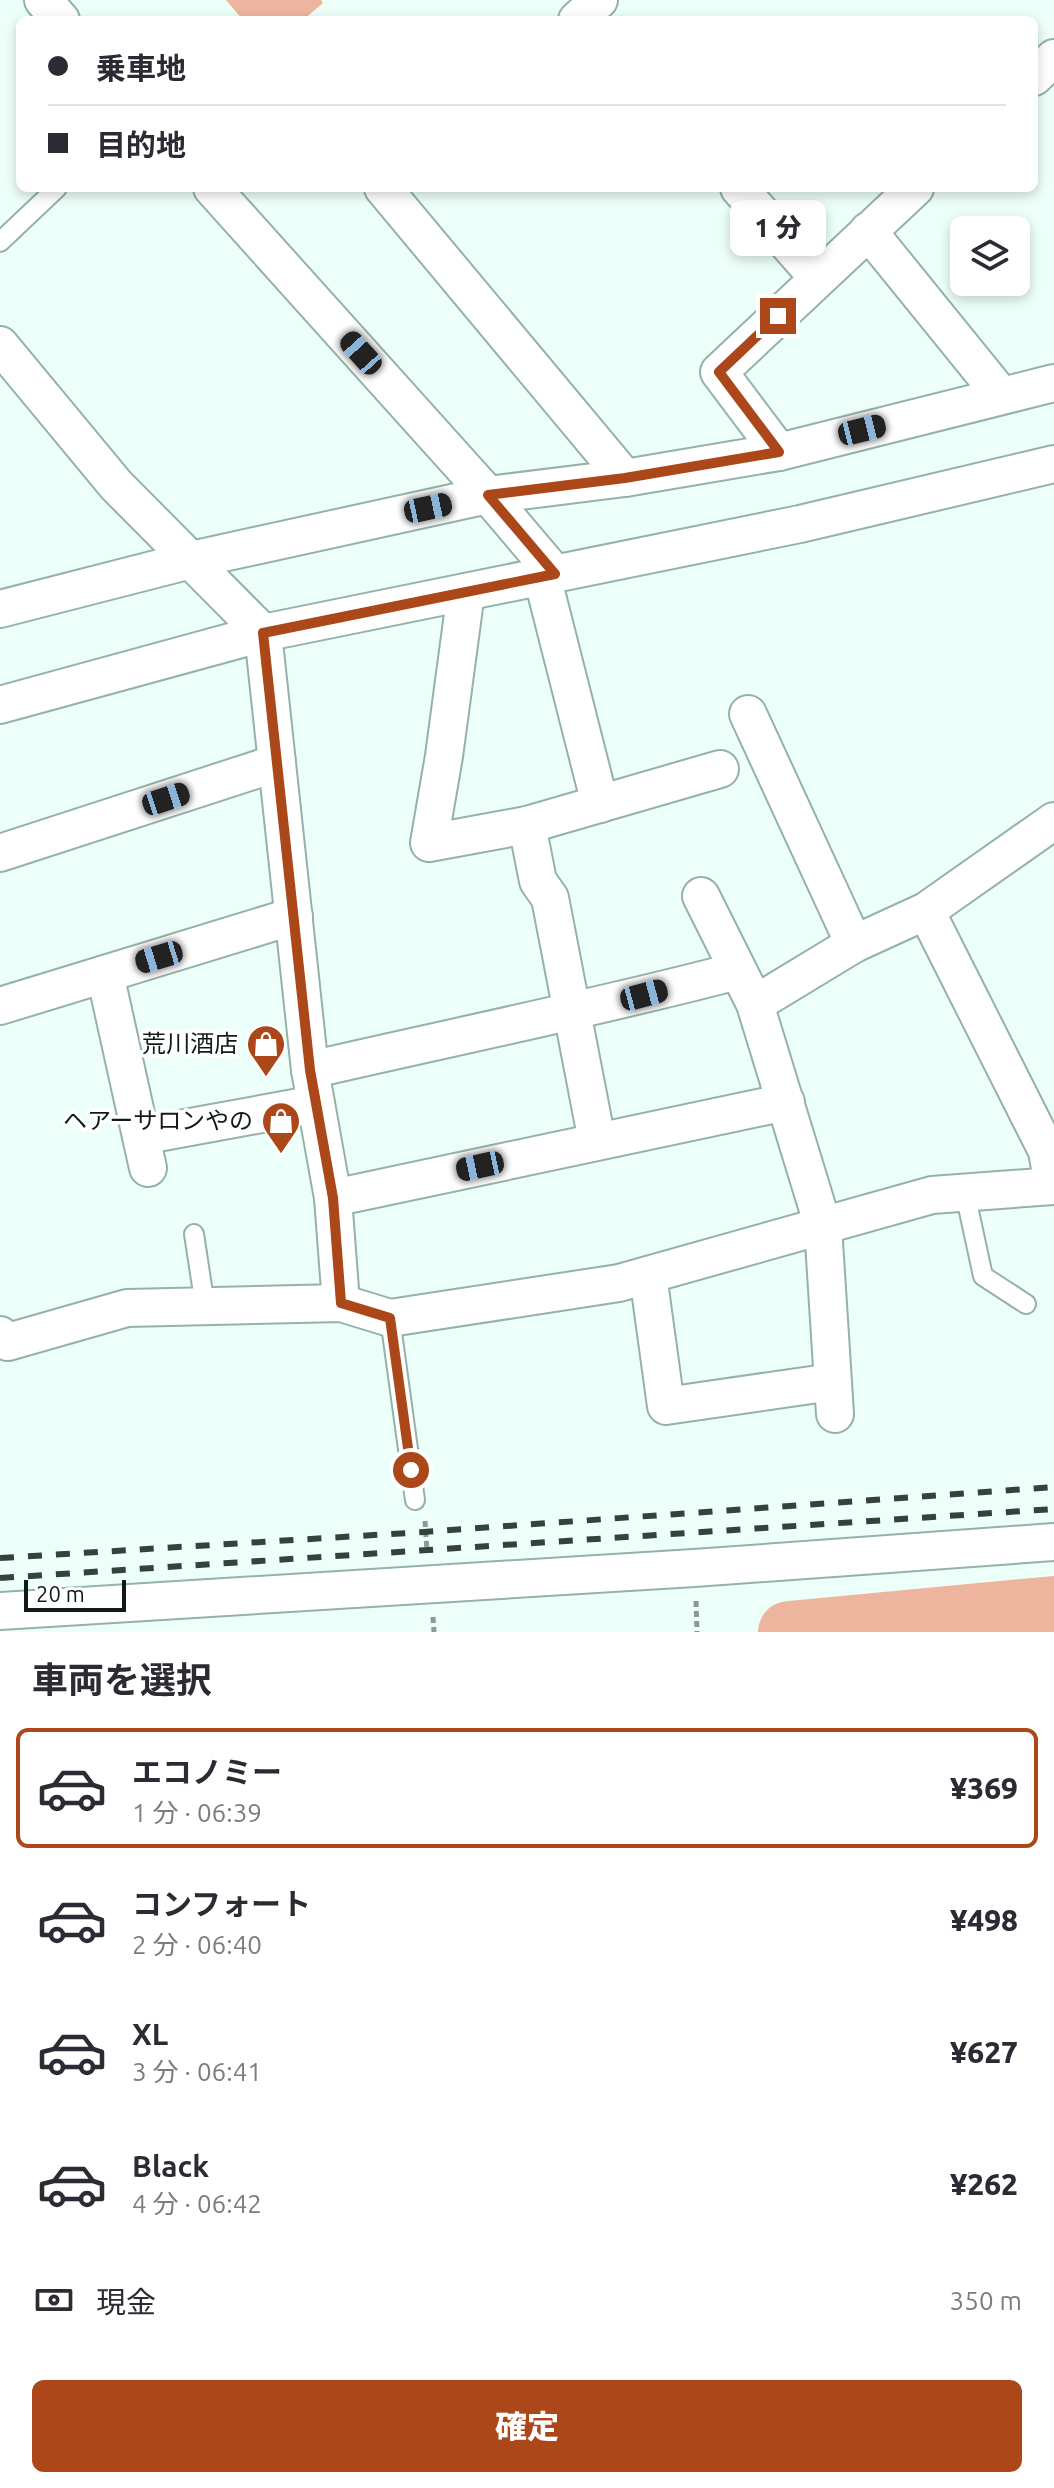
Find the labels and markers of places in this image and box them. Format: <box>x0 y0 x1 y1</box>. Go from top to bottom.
shop icon: 荒川酒店 <box>245 1023 287 1078</box>
place label: 荒川酒店 <box>142 1030 238 1057</box>
shop icon: ヘアーサロンやの <box>260 1100 302 1155</box>
place label: ヘアーサロンやの <box>63 1107 253 1134</box>

